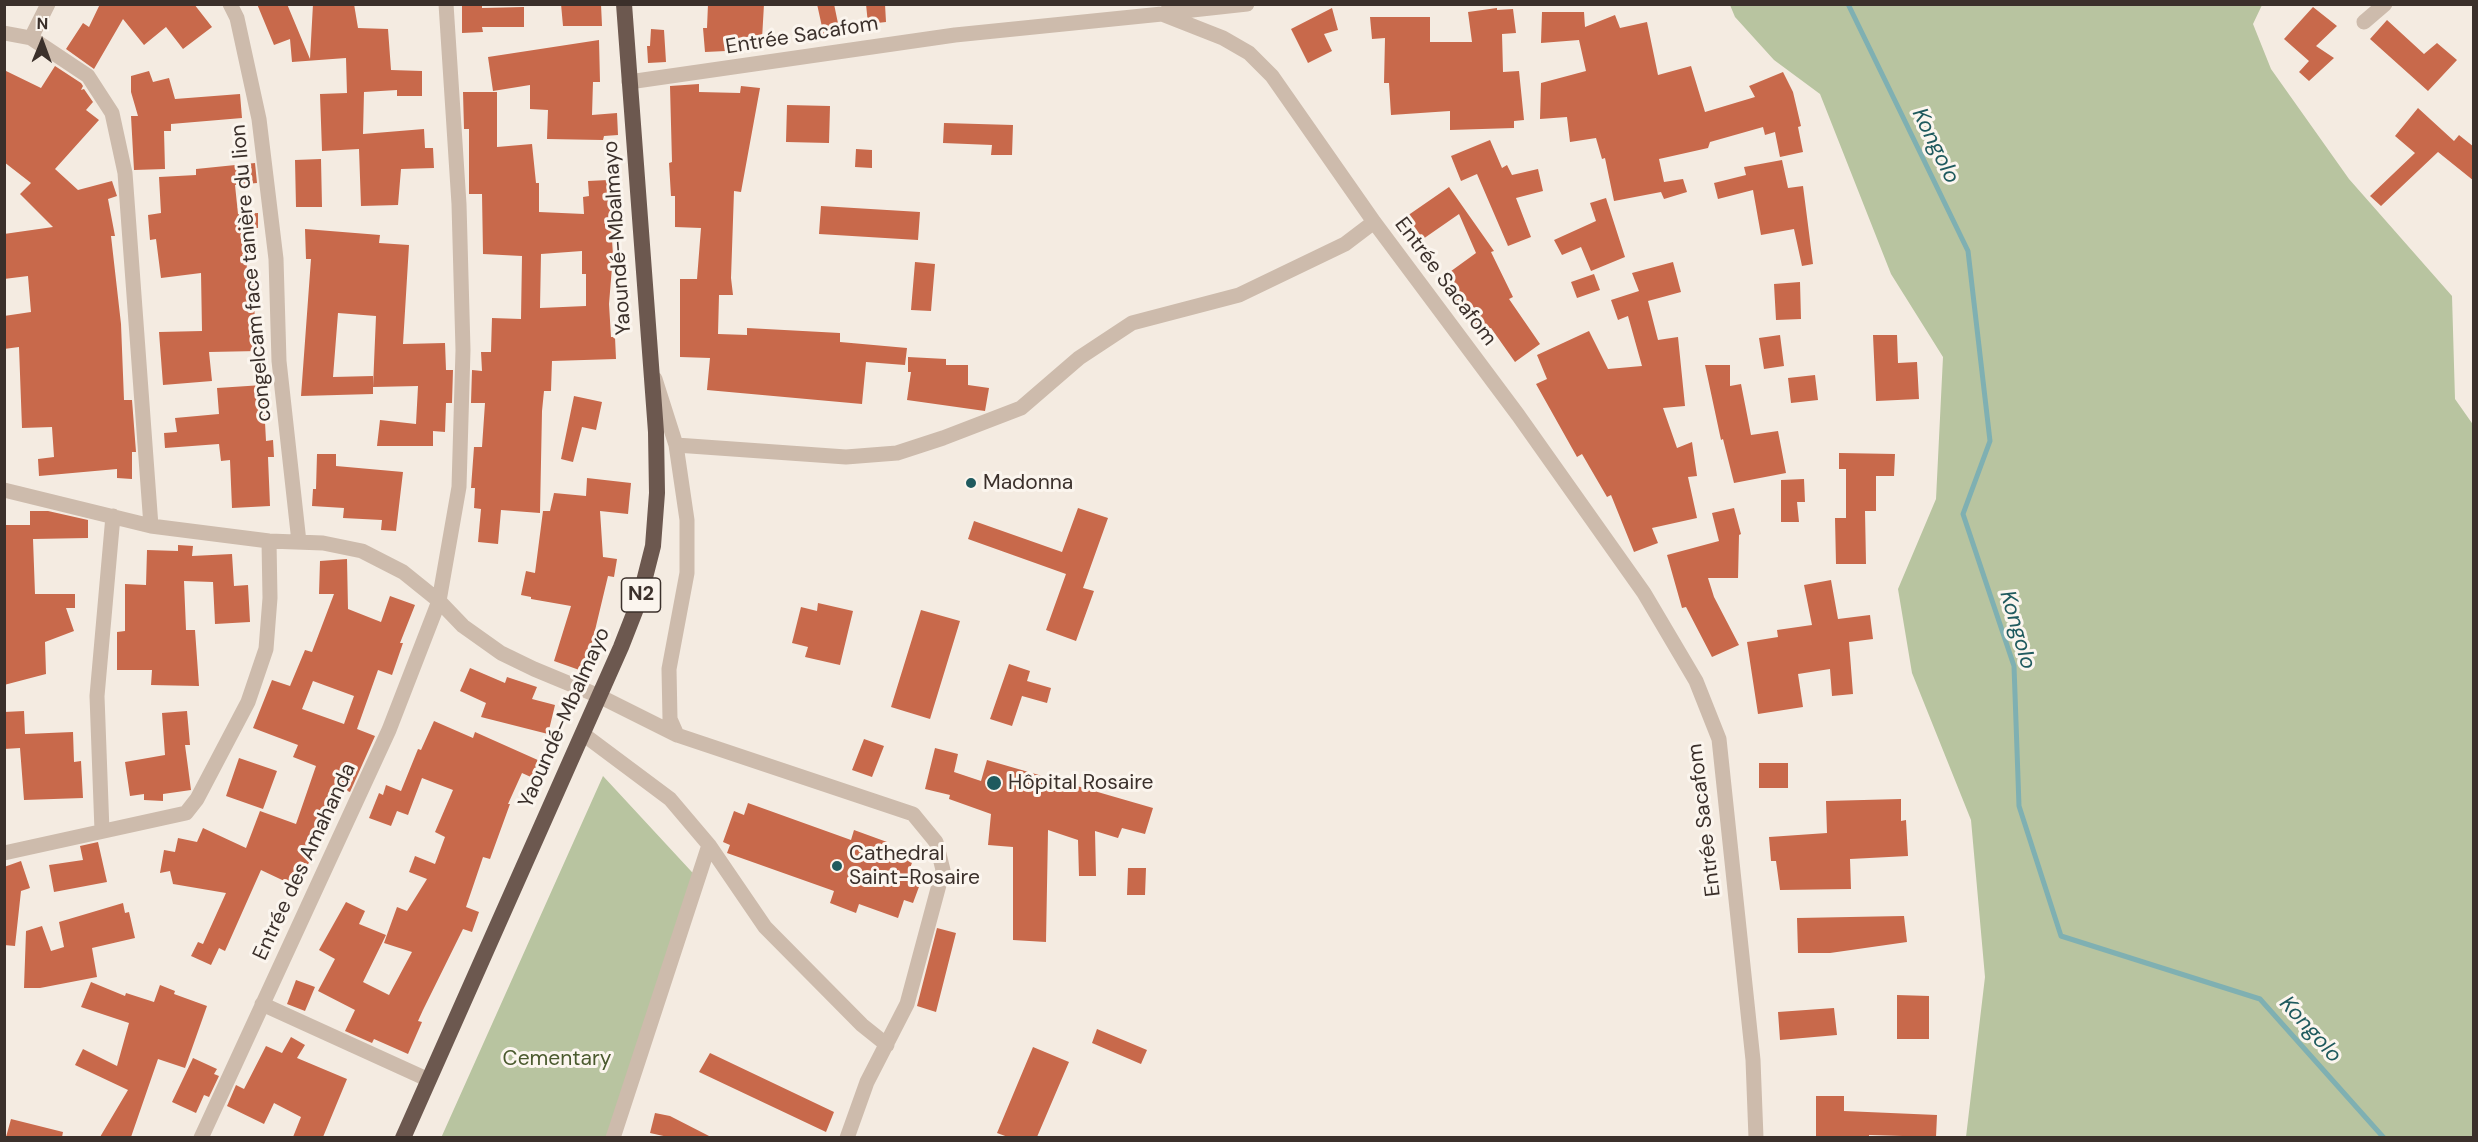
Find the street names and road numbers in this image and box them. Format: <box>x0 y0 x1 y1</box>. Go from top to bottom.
street label: Entrée Sacafom <box>724 12 880 60</box>
street label: congelcam face tanière du lion <box>226 123 278 423</box>
street label: Yaoundé-Mbalmayo <box>599 140 637 336</box>
street label: Entrée Sacafom <box>1389 213 1501 351</box>
road number: N2 <box>622 578 660 612</box>
street label: Yaoundé-Mbalmayo <box>514 624 616 812</box>
street label: Entrée Sacafom <box>1683 742 1727 898</box>
street label: Entrée des Amahanda <box>248 760 362 964</box>

